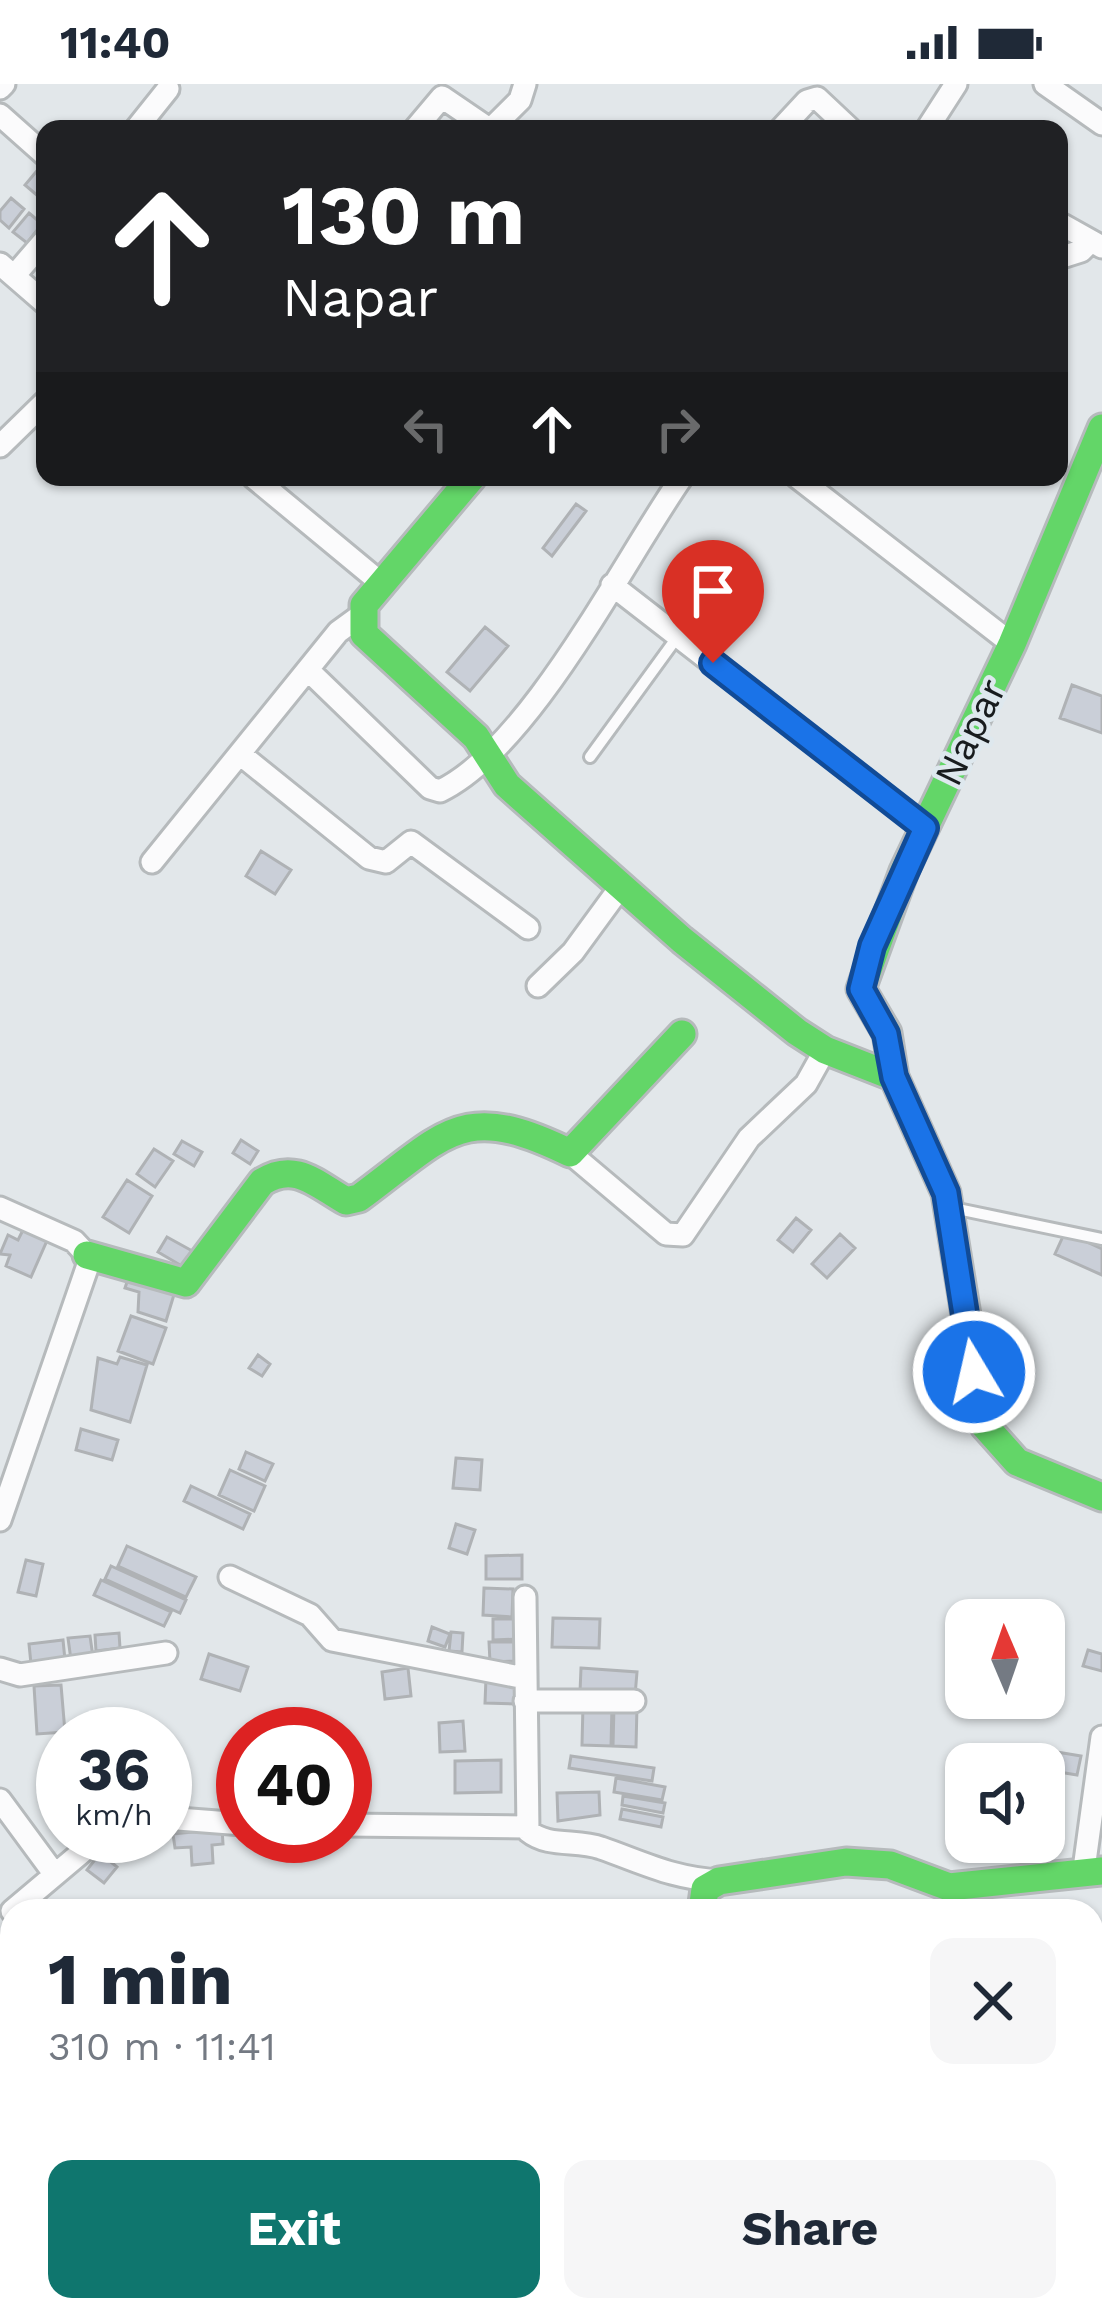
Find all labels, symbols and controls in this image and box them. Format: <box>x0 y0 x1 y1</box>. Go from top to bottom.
text: 11:40 <box>60 16 170 69</box>
text: 130 m <box>282 166 525 264</box>
icon: ahead <box>84 168 240 324</box>
text: Napar <box>282 266 438 329</box>
icon: left <box>393 396 459 462</box>
icon: ahead <box>519 396 585 462</box>
icon: right <box>645 396 711 462</box>
pin <box>662 540 764 663</box>
icon: arrive <box>680 558 746 624</box>
street label: Napar <box>925 671 1015 793</box>
position arrow <box>911 1309 1037 1435</box>
north arrow <box>945 1599 1065 1719</box>
map controls <box>945 1599 1065 1863</box>
speed limit sign: 40 <box>216 1707 372 1863</box>
text: 36 <box>78 1734 150 1805</box>
button: sound <box>945 1743 1065 1863</box>
text: km/h <box>75 1797 153 1832</box>
text: 1 min <box>48 1937 233 2021</box>
button: close <box>930 1938 1056 2064</box>
text: 310 m · 11:41 <box>48 2024 276 2069</box>
button: Exit <box>48 2160 540 2298</box>
button: Share <box>564 2160 1056 2298</box>

